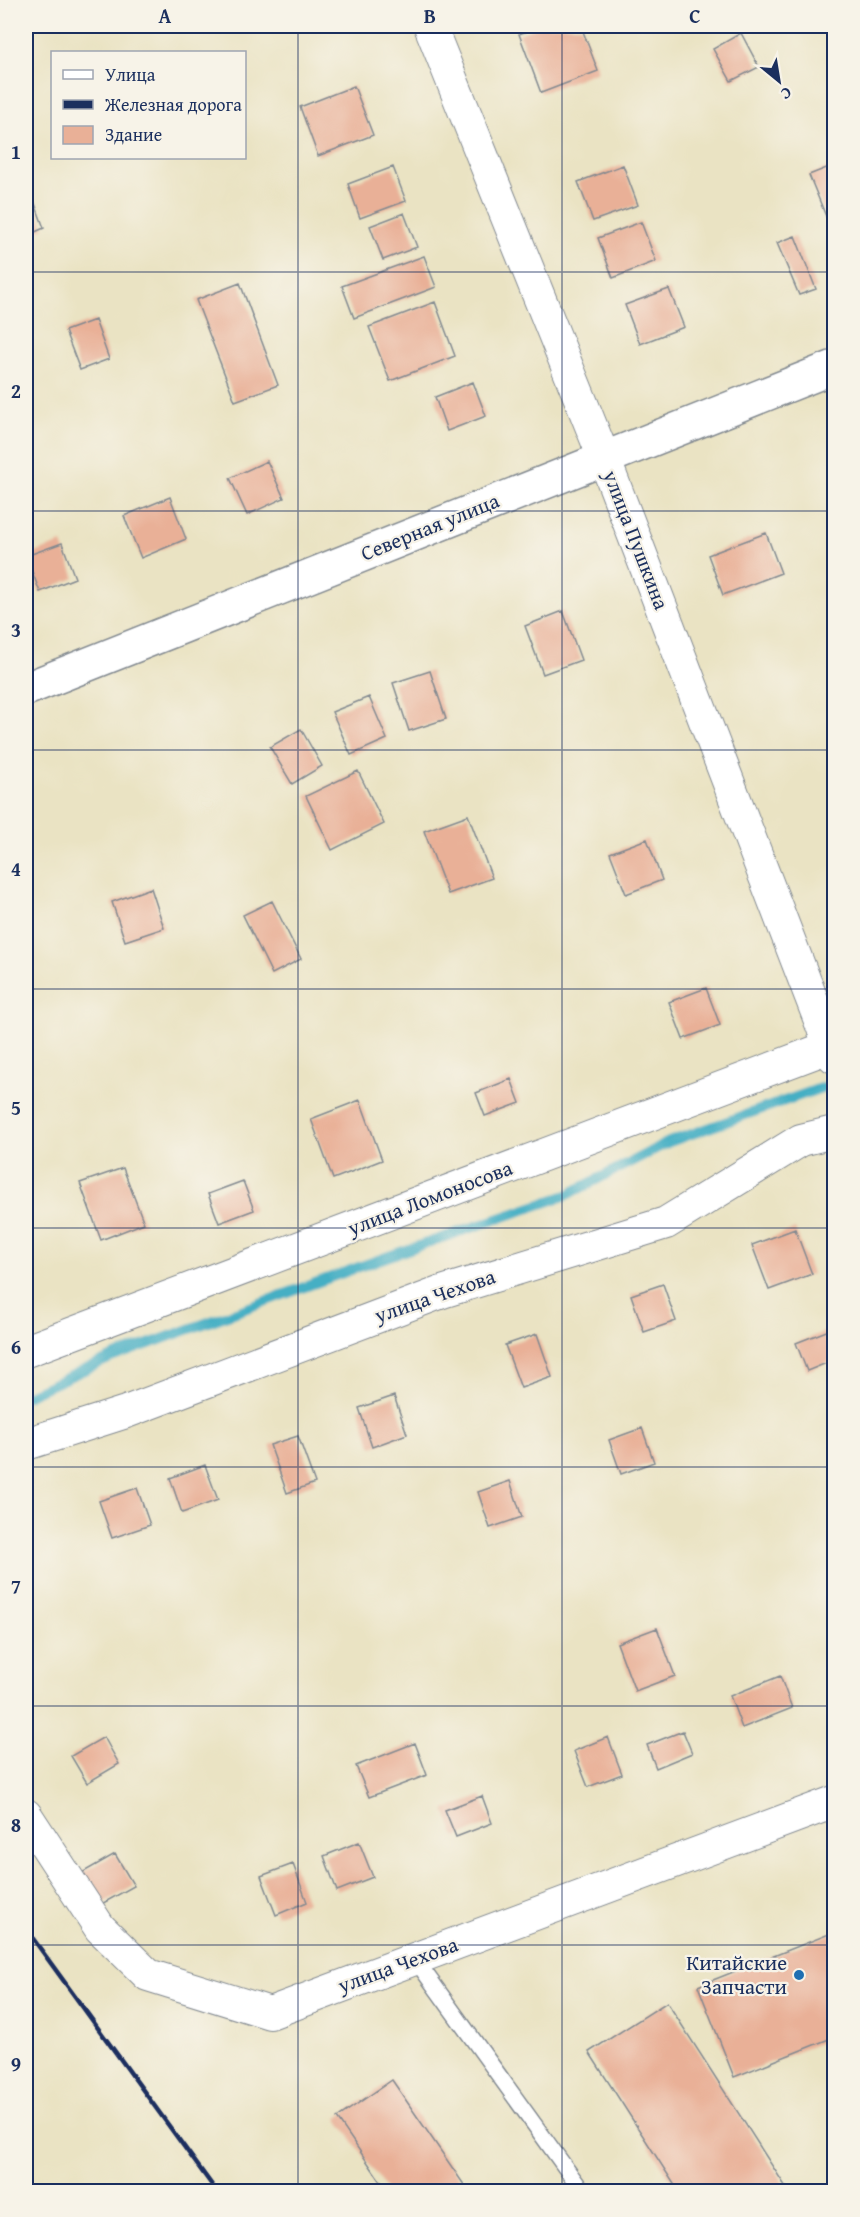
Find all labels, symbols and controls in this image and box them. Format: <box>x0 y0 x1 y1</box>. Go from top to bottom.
text: A <box>159 1 172 30</box>
text: B <box>424 1 436 30</box>
text: C <box>689 1 701 30</box>
legend <box>51 51 246 159</box>
north arrow <box>749 51 809 111</box>
text: Улица <box>105 61 156 88</box>
text: С <box>777 81 796 107</box>
text: Железная дорога <box>104 91 242 118</box>
text: Здание <box>105 121 162 148</box>
text: 1 <box>11 137 21 166</box>
text: 2 <box>11 376 21 405</box>
street label: улица Пушкина <box>595 465 677 614</box>
street label: Северная улица <box>356 485 504 568</box>
text: 3 <box>11 615 21 644</box>
text: 4 <box>11 854 21 883</box>
text: 5 <box>11 1093 21 1122</box>
street label: улица Ломоносова <box>342 1152 517 1244</box>
street label: улица Чехова <box>369 1260 499 1331</box>
text: 6 <box>11 1332 21 1361</box>
text: 7 <box>11 1571 21 1600</box>
text: 8 <box>11 1810 21 1839</box>
street label: улица Чехова <box>333 1928 462 2001</box>
place label: Китайские Запчасти <box>686 1947 787 2002</box>
marker: Китайские Запчасти <box>792 1968 806 1982</box>
text: 9 <box>11 2049 21 2078</box>

